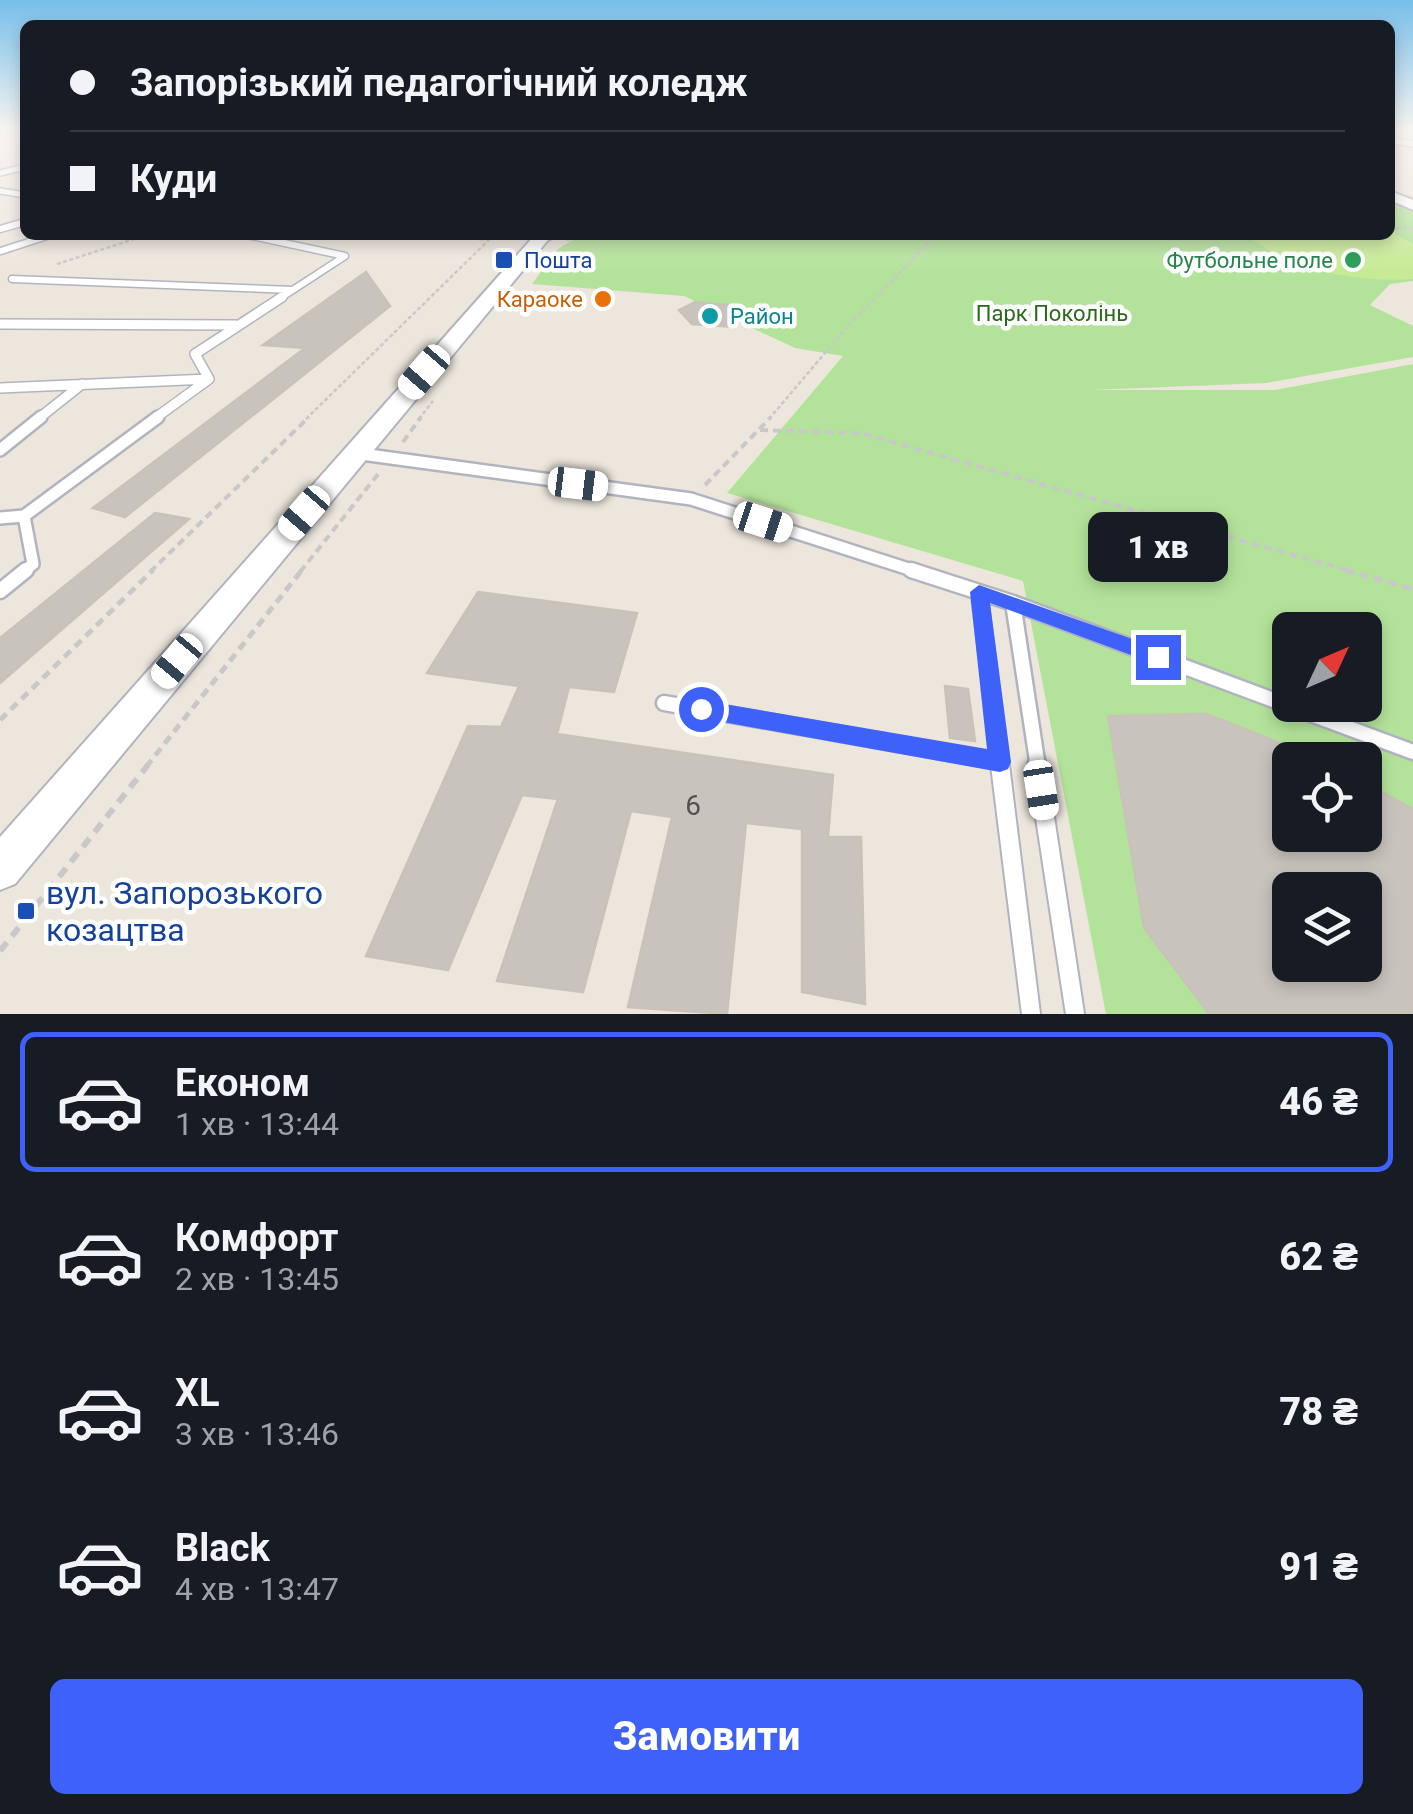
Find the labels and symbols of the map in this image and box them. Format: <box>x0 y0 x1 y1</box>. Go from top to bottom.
place label: Пошта <box>524 248 592 273</box>
place label: Футбольне поле <box>1167 248 1333 273</box>
marker: Пошта <box>493 249 515 271</box>
marker: Футбольне поле <box>1342 249 1364 271</box>
place label: Караоке <box>497 287 583 312</box>
marker: Караоке <box>592 288 614 310</box>
park label: Парк Поколінь <box>976 301 1128 326</box>
place label: Район <box>730 304 794 329</box>
marker: Район <box>699 305 721 327</box>
car <box>393 340 455 404</box>
car <box>546 465 610 503</box>
car <box>273 481 335 545</box>
car <box>730 498 796 546</box>
callout: 1 хв <box>1088 512 1228 582</box>
north arrow <box>1272 612 1382 722</box>
car <box>146 628 208 694</box>
route end <box>1136 635 1181 680</box>
route start <box>679 687 724 732</box>
car <box>1021 758 1061 822</box>
house number: 6 <box>685 789 701 822</box>
place label: вул. Запорозького козацтва <box>46 874 323 949</box>
marker: вул. Запорозького козацтва <box>15 900 37 922</box>

